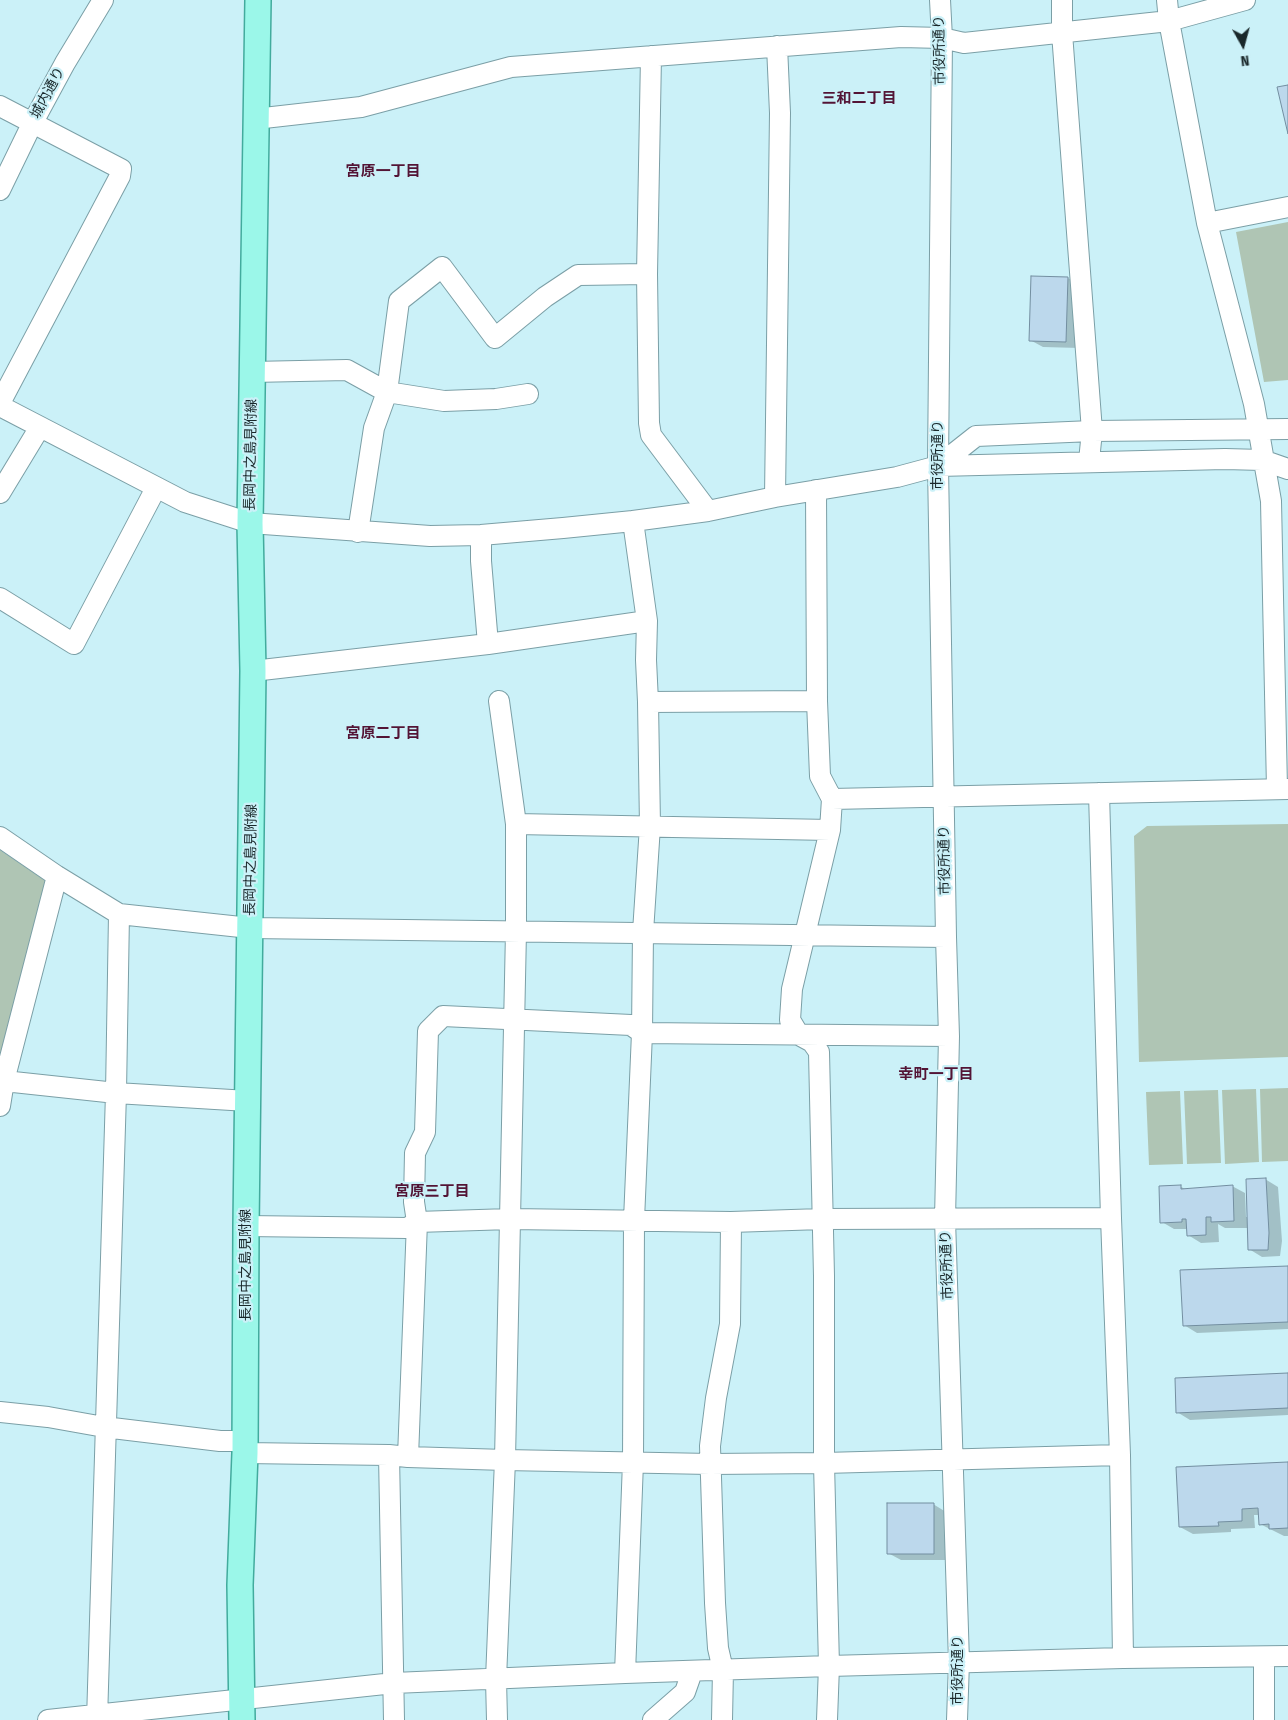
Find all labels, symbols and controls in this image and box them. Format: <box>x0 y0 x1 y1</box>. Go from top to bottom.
street label: 市役所通り <box>931 15 949 85</box>
north arrow <box>1218 20 1268 70</box>
text: N <box>1240 51 1250 69</box>
street label: 城内通り <box>27 64 69 122</box>
district label: 三和二丁目 <box>822 90 896 108</box>
district label: 宮原一丁目 <box>346 163 420 181</box>
street label: 長岡中之島見附線 <box>242 399 260 511</box>
street label: 市役所通り <box>930 420 946 490</box>
district label: 宮原二丁目 <box>346 725 420 743</box>
street label: 長岡中之島見附線 <box>242 804 260 916</box>
street label: 市役所通り <box>936 825 954 895</box>
district label: 幸町一丁目 <box>899 1066 973 1084</box>
district label: 宮原三丁目 <box>395 1183 469 1201</box>
street label: 長岡中之島見附線 <box>238 1209 254 1321</box>
street label: 市役所通り <box>937 1230 957 1300</box>
street label: 市役所通り <box>950 1635 966 1705</box>

